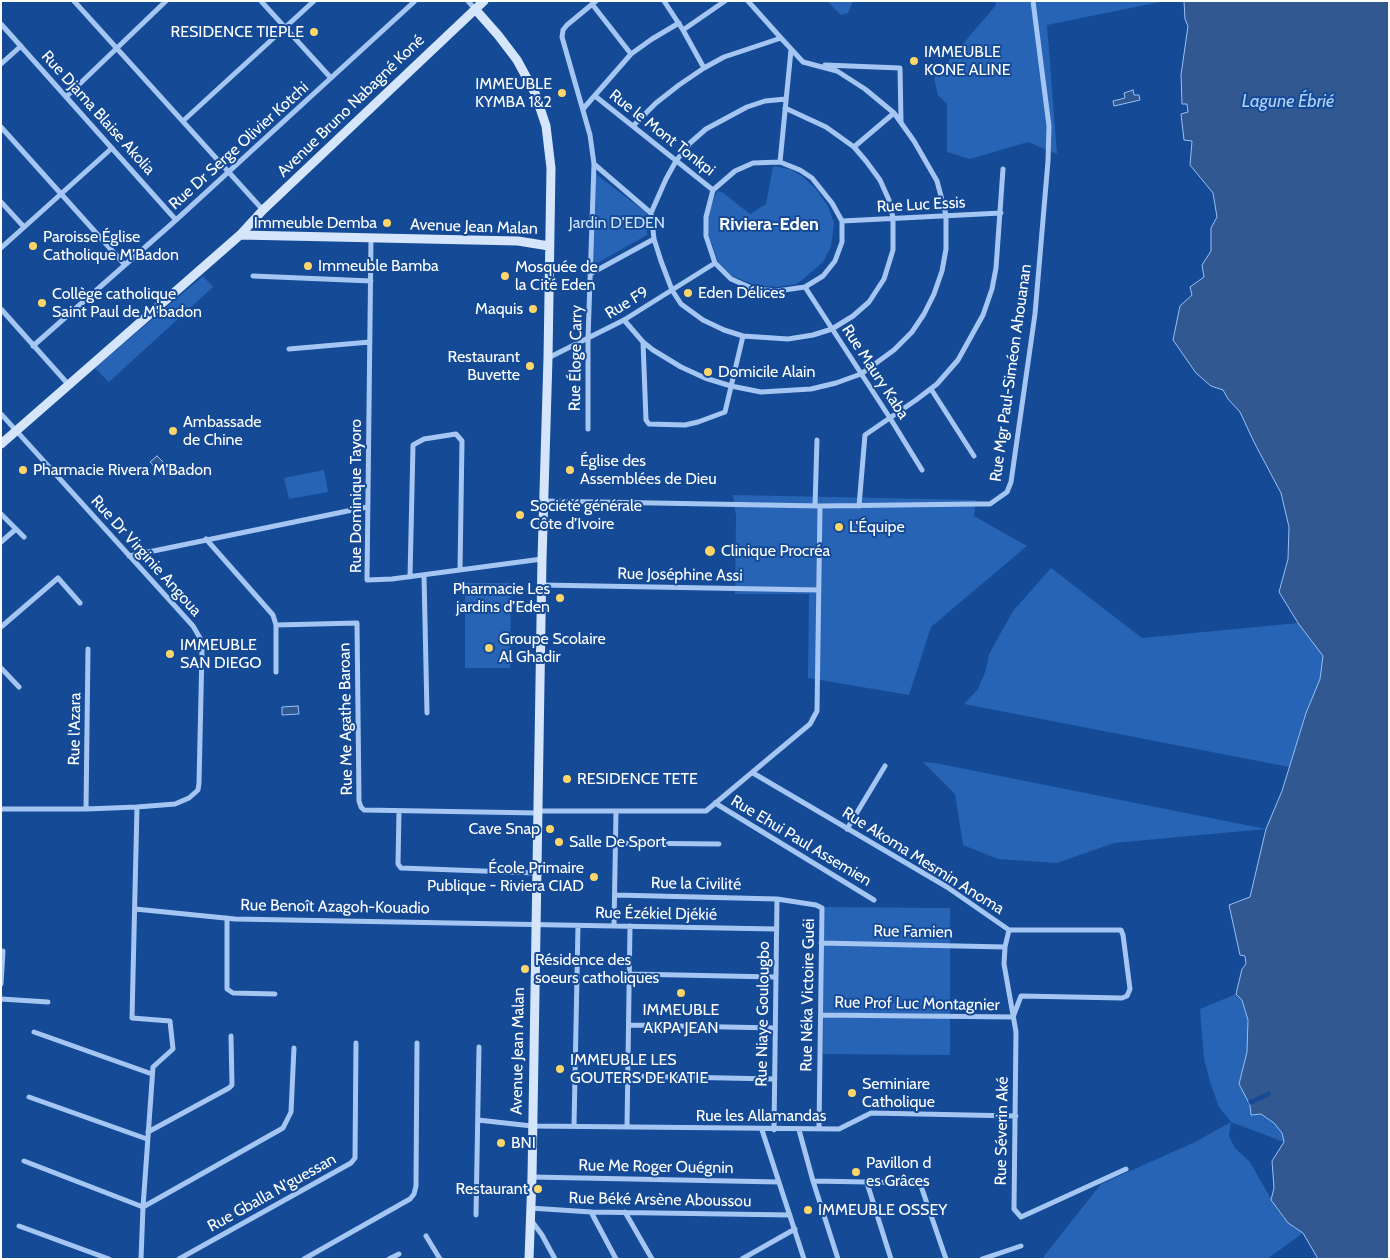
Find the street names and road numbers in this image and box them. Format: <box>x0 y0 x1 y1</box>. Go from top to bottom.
street label: Avenue Bruno Nabagné Koné <box>273 31 429 181</box>
street label: Rue Djama Blaise Akolia <box>37 47 159 179</box>
street label: Rue Dr Serge Olivier Kotchi <box>165 78 313 214</box>
street label: Rue le Mont Tonkpi <box>605 86 719 180</box>
street label: Rue Luc Essis <box>876 193 966 217</box>
street label: Avenue Jean Malan <box>410 215 538 239</box>
street label: Rue Mgr Paul-Siméon Ahouanan <box>986 263 1036 483</box>
street label: Rue F9 <box>602 283 652 323</box>
street label: Rue Éloge Carry <box>565 305 587 411</box>
street label: Rue Maury Kaba <box>837 321 913 423</box>
street label: Rue Dominique Tayoro <box>346 419 366 573</box>
street label: Rue Dr Virginie Angoua <box>87 492 205 620</box>
street label: Rue Joséphine Assi <box>617 564 743 586</box>
street label: Rue Me Agathe Baroan <box>335 642 357 796</box>
street label: Rue l'Azara <box>65 692 85 766</box>
street label: Rue Ehui Paul Assemien <box>727 791 875 891</box>
street label: Rue Akoma Mesmin Anoma <box>838 803 1008 919</box>
street label: Rue la Civilité <box>651 874 741 894</box>
street label: Rue Benoît Azagoh-Kouadio <box>240 896 430 918</box>
street label: Rue Ézékiel Djékié <box>595 903 717 925</box>
street label: Rue Néka Victoire Guéi <box>797 918 819 1072</box>
street label: Rue Famien <box>873 922 953 942</box>
street label: Rue Niaye Goulougbo <box>752 941 774 1087</box>
street label: Avenue Jean Malan <box>507 987 529 1115</box>
street label: Rue Prof Luc Montagnier <box>834 993 1000 1015</box>
street label: Rue Séverin Aké <box>991 1076 1013 1186</box>
street label: Rue les Allamandas <box>696 1106 826 1126</box>
street label: Rue Gballa N'guessan <box>204 1150 340 1236</box>
street label: Rue Me Roger Ouégnin <box>578 1156 734 1178</box>
street label: Rue Béké Arsène Aboussou <box>568 1189 752 1211</box>

